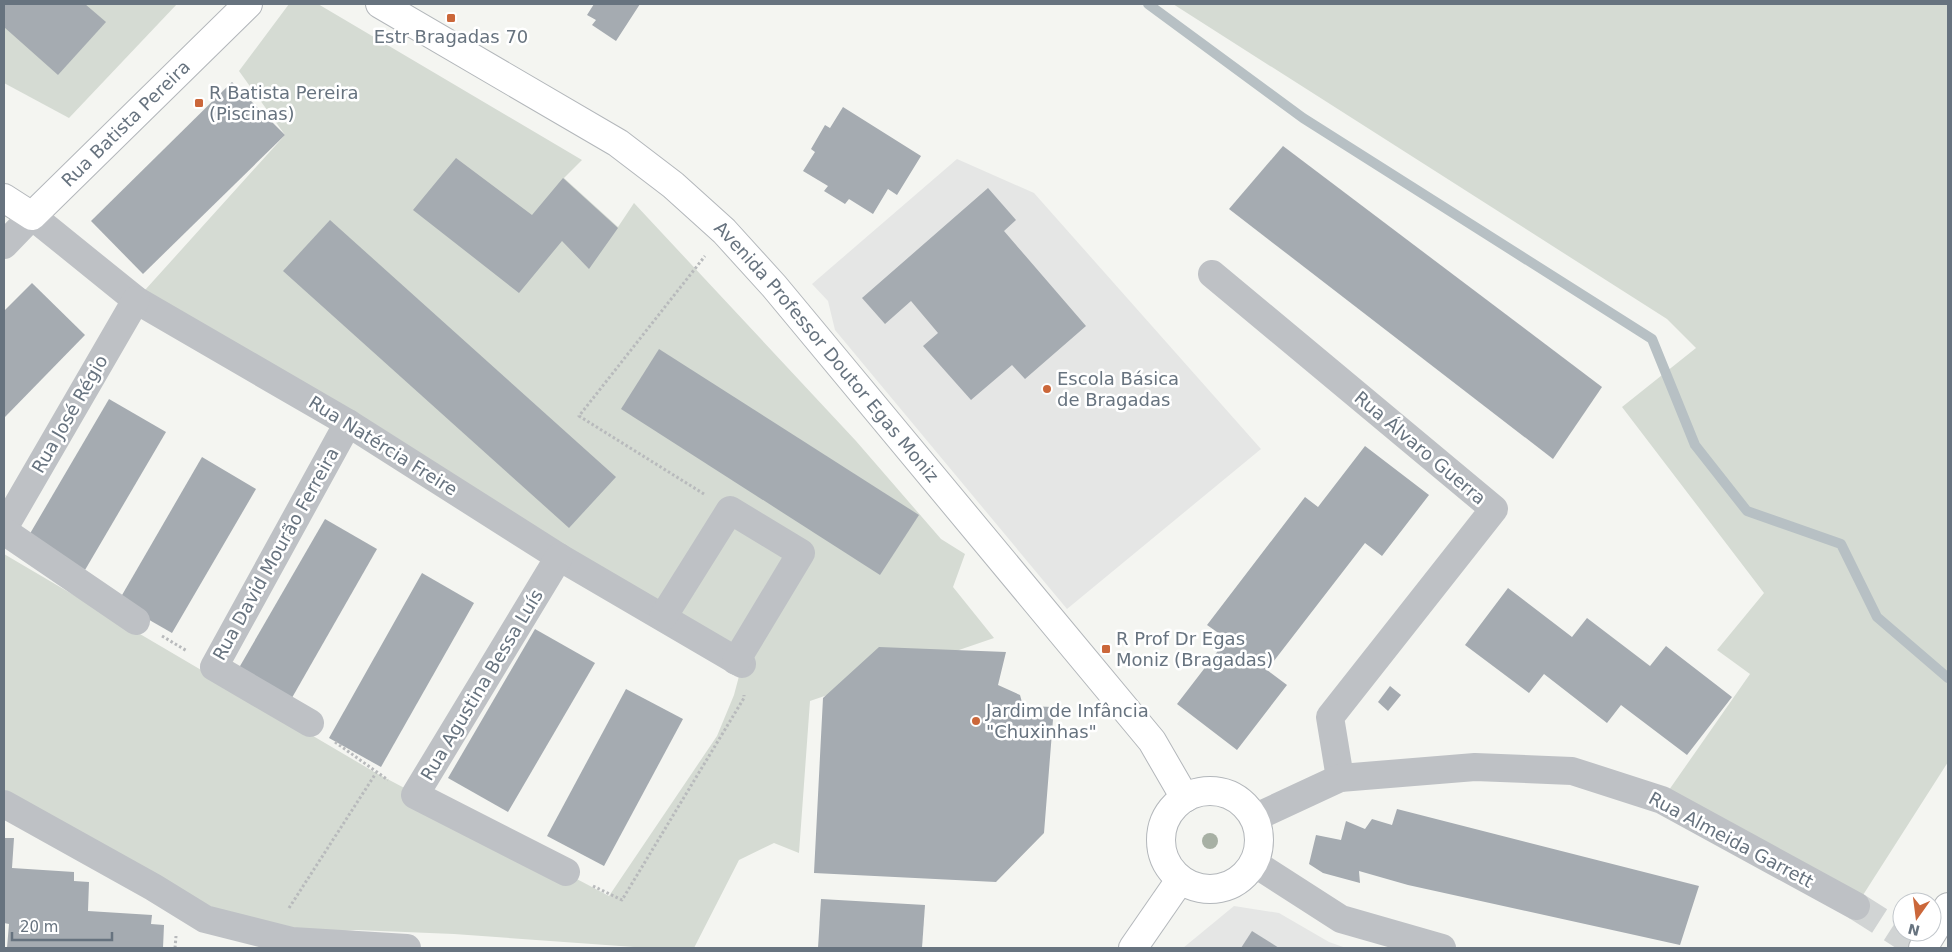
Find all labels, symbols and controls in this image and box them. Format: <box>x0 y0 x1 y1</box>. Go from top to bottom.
marker: Estr Bragadas 70 <box>445 12 457 24</box>
place label: Estr Bragadas 70 <box>374 26 528 47</box>
street label: Rua Batista Pereira <box>57 56 194 191</box>
place label: R Batista Pereira (Piscinas) <box>209 82 359 124</box>
marker: R Batista Pereira (Piscinas) <box>193 97 205 109</box>
street label: Avenida Professor Doutor Egas Moniz <box>710 217 943 486</box>
street label: Rua José Régio <box>27 351 112 476</box>
place label: Escola Básica de Bragadas <box>1057 368 1179 410</box>
marker: Escola Básica de Bragadas <box>1041 383 1053 395</box>
street label: Rua Álvaro Guerra <box>1351 387 1490 509</box>
street label: Rua Natércia Freire <box>305 391 461 500</box>
street label: Rua David Mourão Ferreira <box>208 444 343 664</box>
street label: Rua Agustina Bessa Luís <box>416 585 547 784</box>
place label: R Prof Dr Egas Moniz (Bragadas) <box>1116 628 1273 670</box>
marker: R Prof Dr Egas Moniz (Bragadas) <box>1100 643 1112 655</box>
place label: Jardim de Infância "Chuxinhas" <box>985 700 1149 742</box>
marker: Jardim de Infância "Chuxinhas" <box>970 715 982 727</box>
street label: Rua Almeida Garrett <box>1645 787 1817 892</box>
north arrow <box>1892 892 1942 942</box>
scale bar <box>12 910 112 942</box>
text: 20 m <box>20 918 58 936</box>
text: N <box>1906 920 1921 939</box>

